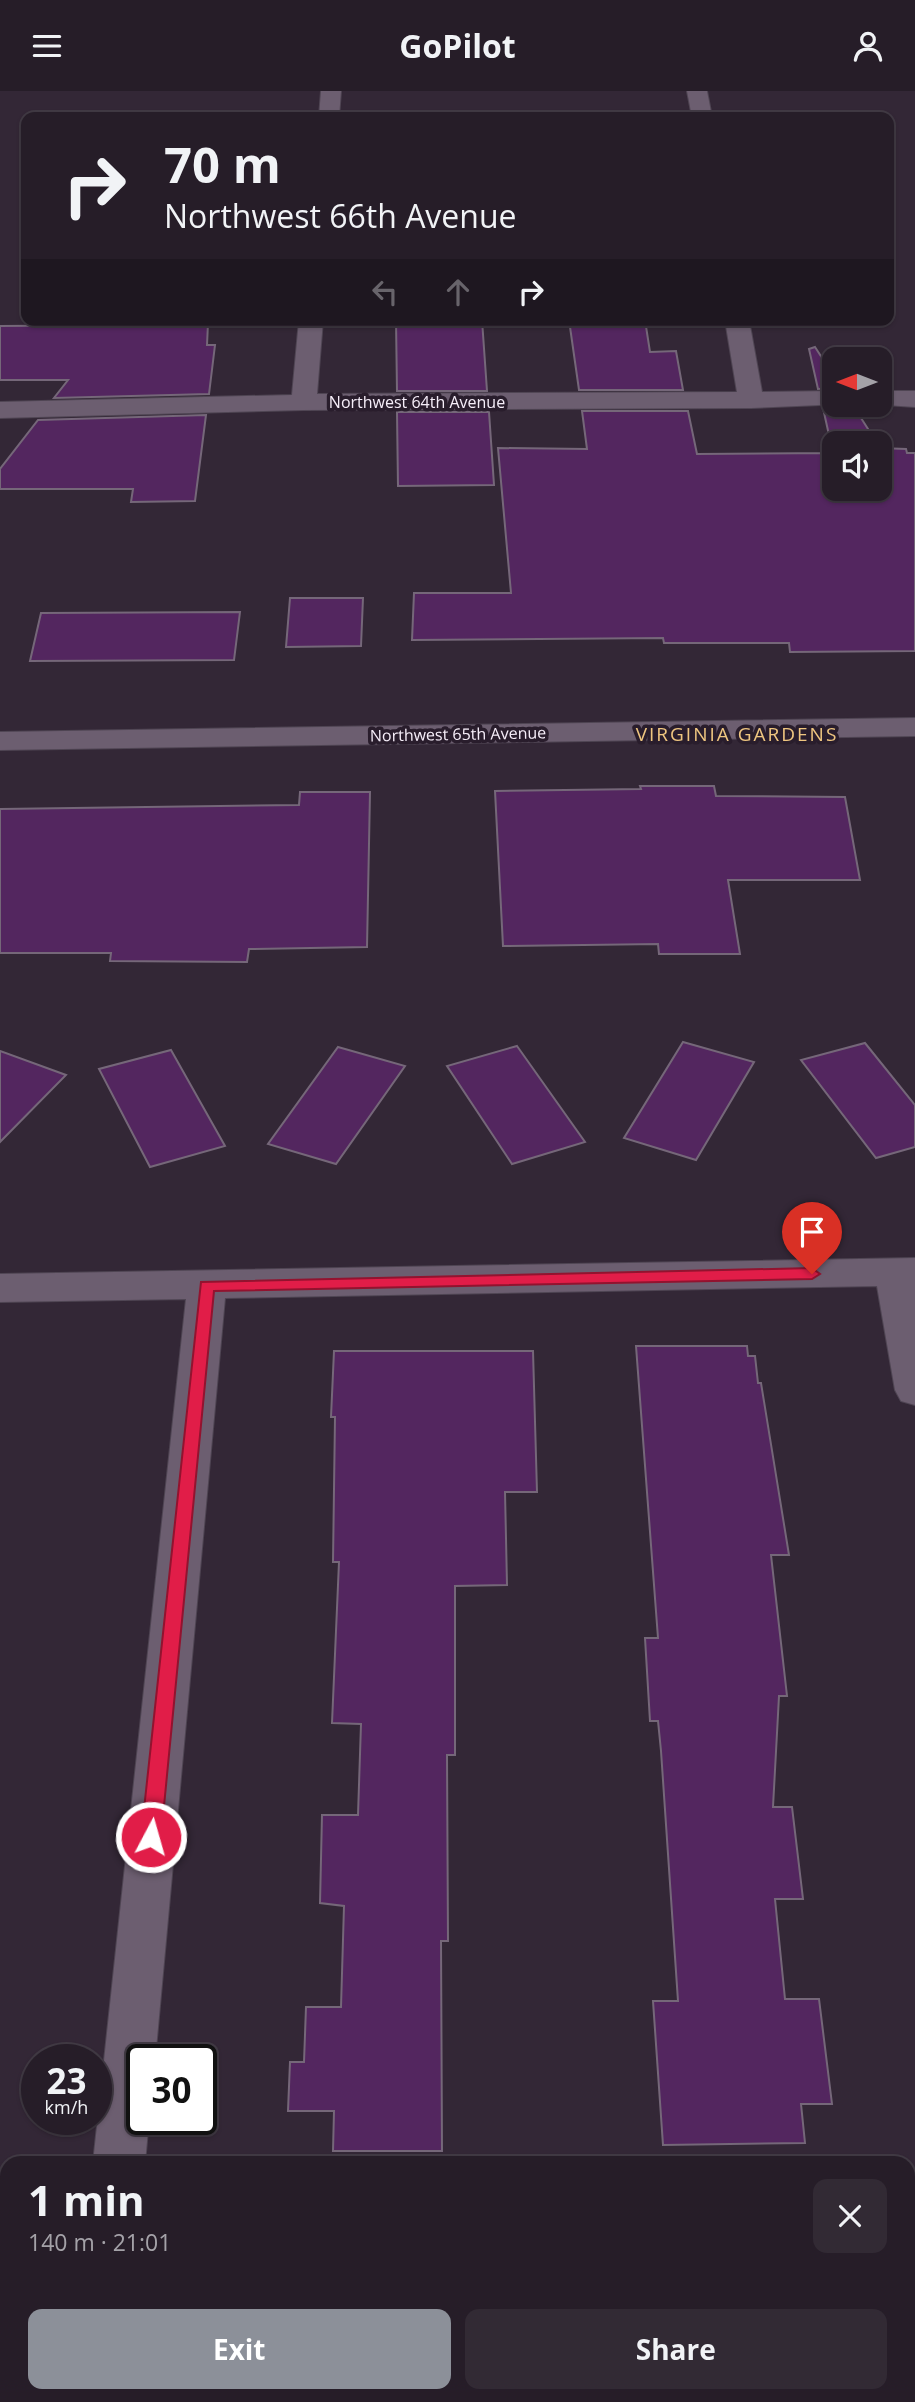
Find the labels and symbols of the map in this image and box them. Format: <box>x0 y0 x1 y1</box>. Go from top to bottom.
north arrow <box>822 347 892 417</box>
street label: Northwest 64th Avenue <box>329 391 505 413</box>
street label: Northwest 65th Avenue <box>370 721 546 747</box>
district label: VIRGINIA GARDENS <box>636 721 838 747</box>
pin <box>782 1202 842 1274</box>
position arrow <box>114 1800 188 1874</box>
speed limit sign: 30 <box>126 2044 217 2135</box>

